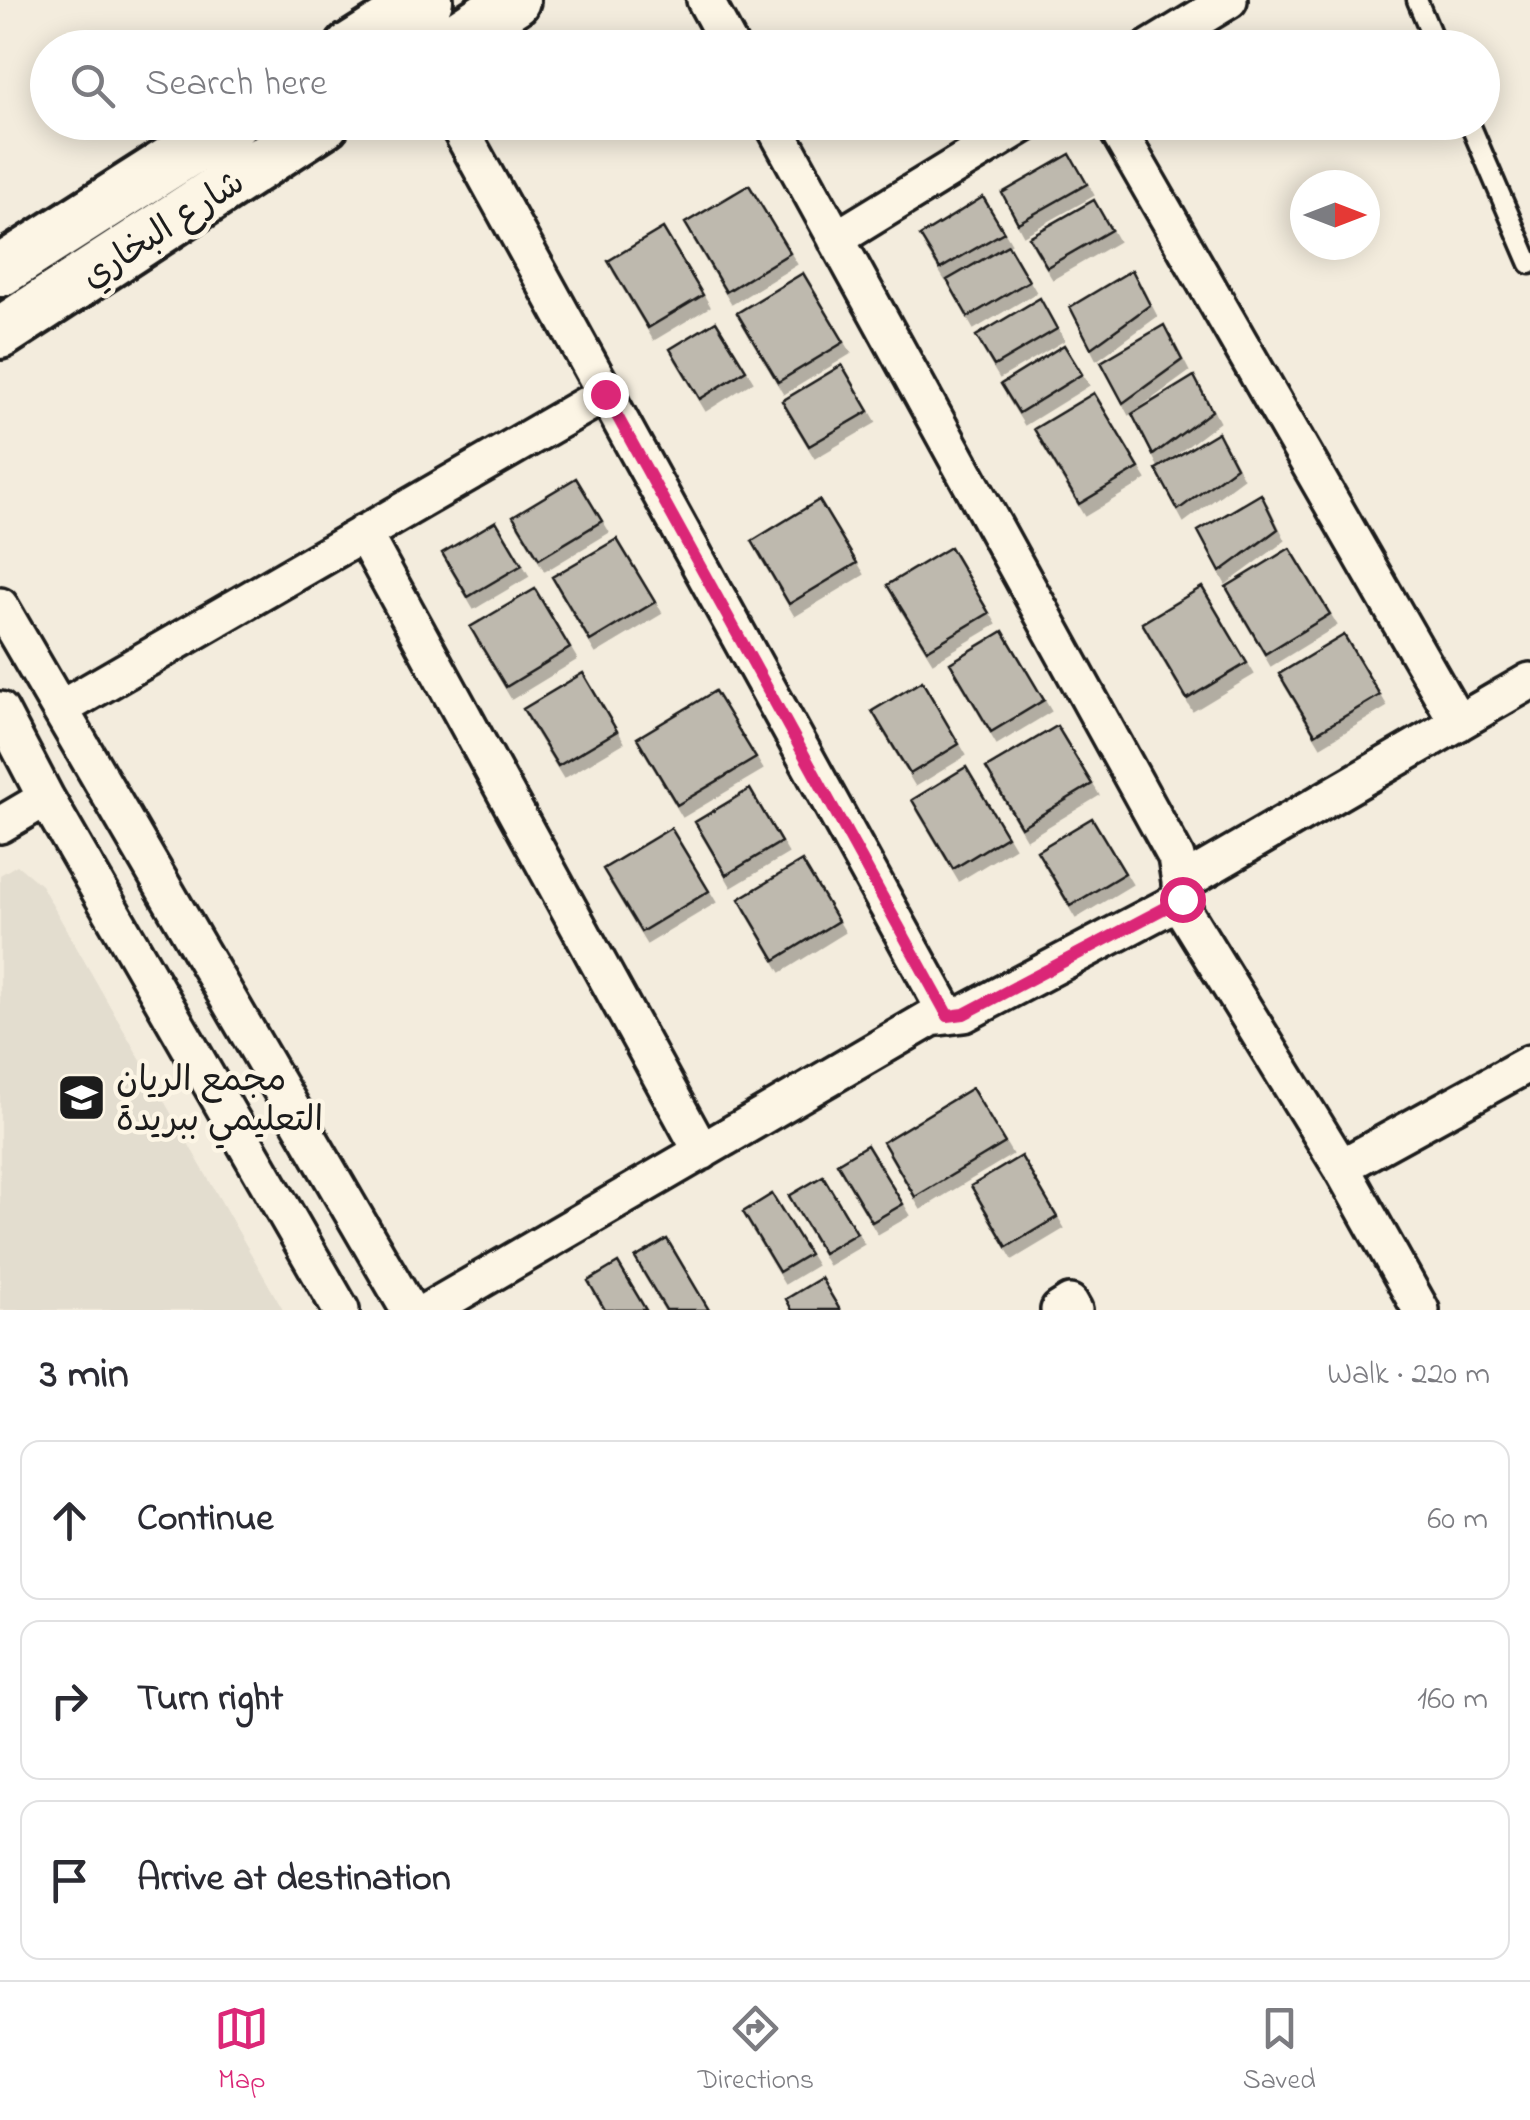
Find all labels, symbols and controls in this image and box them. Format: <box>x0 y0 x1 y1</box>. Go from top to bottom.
search box <box>30 30 1500 140</box>
text: Search here <box>145 57 327 113</box>
icon: search <box>65 58 120 113</box>
street label: شارع البخاري <box>72 159 256 303</box>
north arrow <box>1290 170 1380 260</box>
route end <box>583 372 629 418</box>
route start <box>1160 877 1206 923</box>
place label: مجمع الريان التعليمي ببريدة <box>116 1056 323 1149</box>
school or university icon: مجمع الريان التعليمي ببريدة <box>55 1072 107 1124</box>
text: 3 min <box>40 1345 129 1406</box>
text: Walk · 220 m <box>1327 1352 1490 1399</box>
text: Continue <box>137 1492 273 1548</box>
icon: ahead <box>42 1493 97 1548</box>
text: 60 m <box>1427 1497 1488 1544</box>
text: Turn right <box>137 1672 283 1728</box>
icon: right <box>42 1673 97 1728</box>
text: 160 m <box>1417 1677 1488 1724</box>
text: Arrive at destination <box>137 1852 451 1908</box>
icon: arrive <box>42 1853 97 1908</box>
tab: Map <box>214 2001 269 2102</box>
tab: Directions <box>698 2001 814 2102</box>
tab: Saved <box>1243 2001 1316 2102</box>

